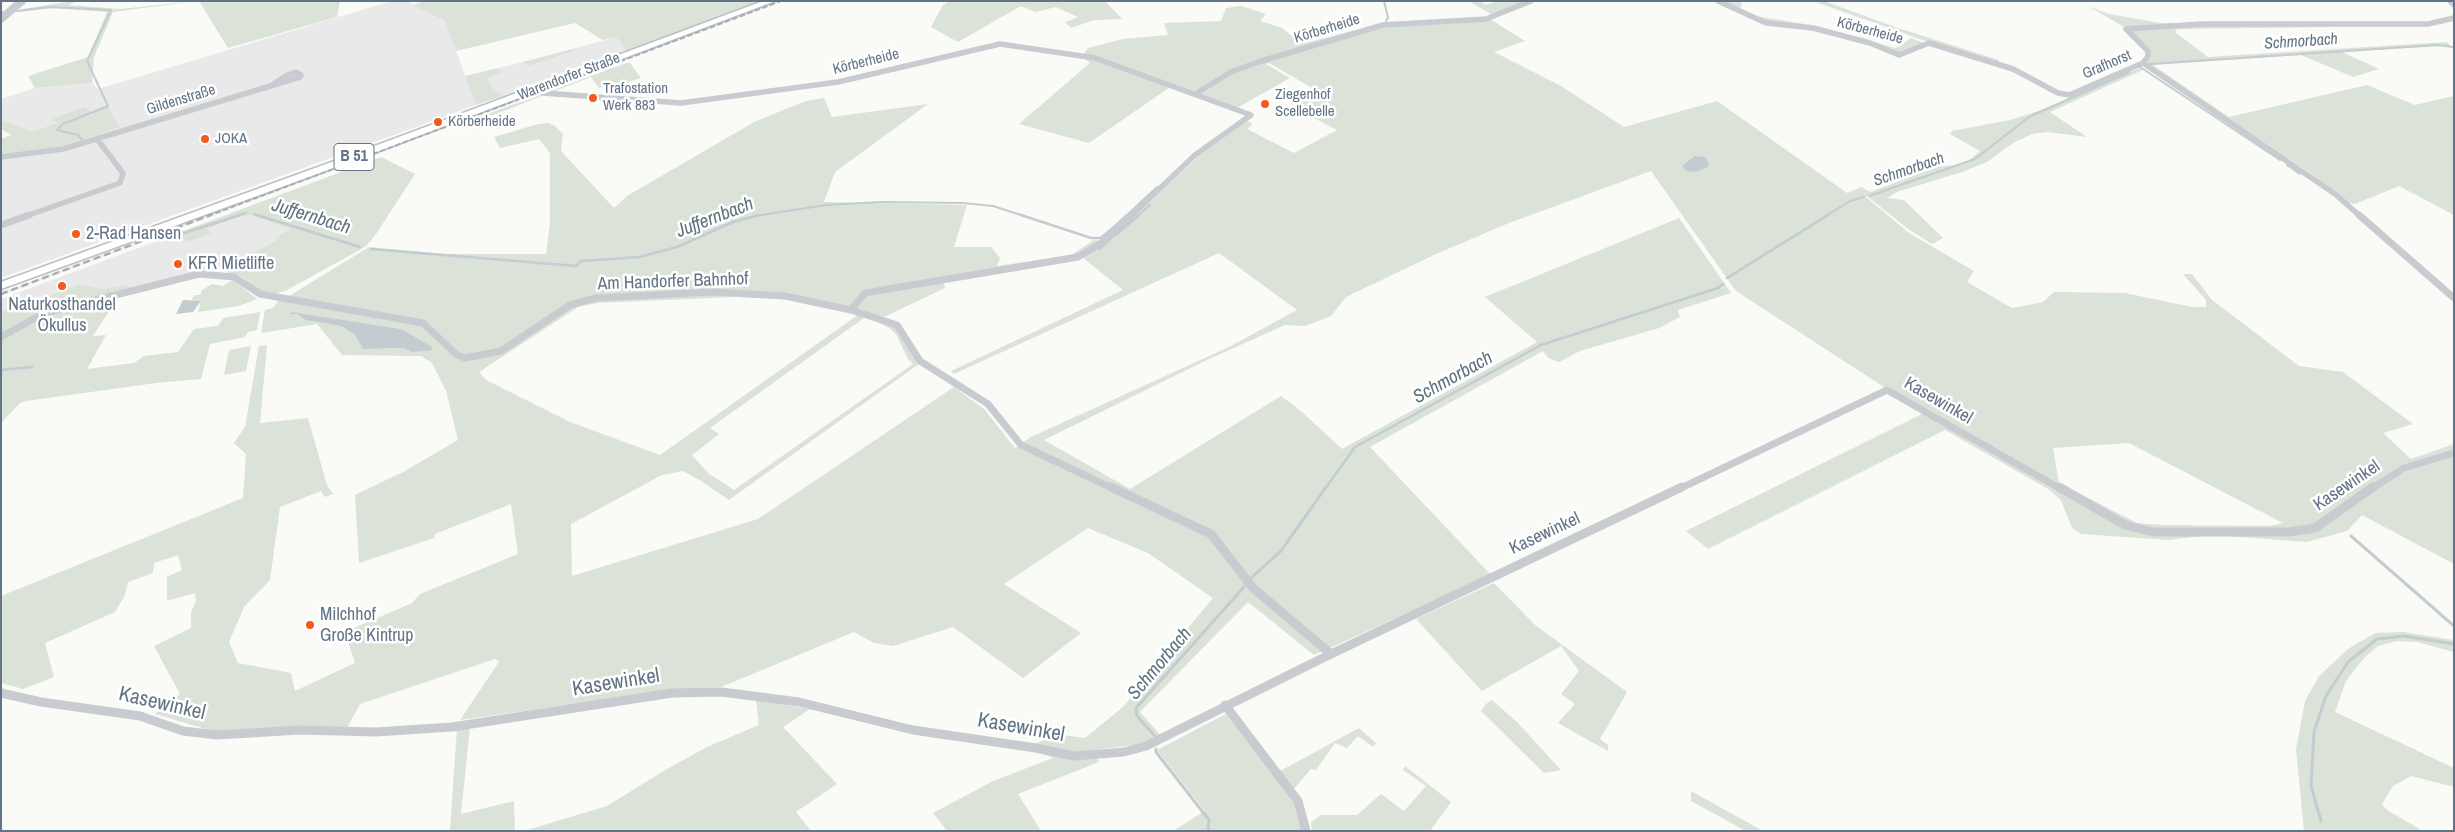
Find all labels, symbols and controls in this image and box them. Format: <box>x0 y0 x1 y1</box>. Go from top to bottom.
street label: Körberheide <box>1292 10 1362 48</box>
street label: Körberheide <box>1835 14 1905 48</box>
water label: Schmorbach <box>2264 30 2338 54</box>
street label: Körberheide <box>831 45 901 79</box>
street label: Grafhorst <box>2080 47 2134 83</box>
street label: Warendorfer Straße <box>515 49 623 105</box>
place label: Trafostation Werk 883 <box>603 80 668 115</box>
street label: Gildenstraße <box>144 81 218 119</box>
place label: Ziegenhof Scellebelle <box>1275 86 1334 121</box>
marker: Trafostation Werk 883 <box>587 92 599 104</box>
marker: Ziegenhof Scellebelle <box>1259 98 1271 110</box>
place label: Körberheide <box>448 113 516 131</box>
marker: Körberheide <box>432 116 444 128</box>
place label: JOKA <box>215 130 247 148</box>
marker: JOKA <box>199 133 211 145</box>
road number: B 51 <box>334 144 374 170</box>
water label: Schmorbach <box>1871 149 1947 191</box>
water label: Juffernbach <box>673 193 757 243</box>
water label: Juffernbach <box>269 194 353 240</box>
place label: 2-Rad Hansen <box>86 223 181 245</box>
marker: 2-Rad Hansen <box>70 228 82 240</box>
place label: KFR Mietlifte <box>188 253 274 275</box>
marker: KFR Mietlifte <box>172 258 184 270</box>
street label: Am Handorfer Bahnhof <box>597 269 749 295</box>
marker: Naturkosthandel Ökullus <box>56 280 68 292</box>
place label: Naturkosthandel Ökullus <box>8 294 116 336</box>
water label: Schmorbach <box>1409 347 1497 409</box>
street label: Kasewinkel <box>1900 373 1976 429</box>
street label: Kasewinkel <box>2310 456 2384 516</box>
street label: Kasewinkel <box>1506 508 1584 560</box>
place label: Milchhof Große Kintrup <box>320 604 414 646</box>
marker: Milchhof Große Kintrup <box>304 619 316 631</box>
water label: Schmorbach <box>1123 623 1197 705</box>
street label: Kasewinkel <box>571 664 661 702</box>
street label: Kasewinkel <box>116 682 208 726</box>
street label: Kasewinkel <box>975 708 1067 748</box>

